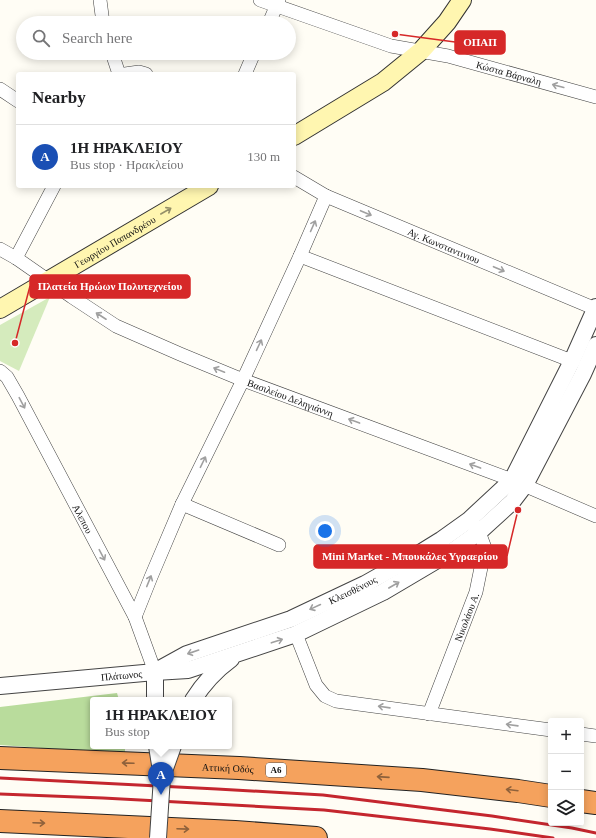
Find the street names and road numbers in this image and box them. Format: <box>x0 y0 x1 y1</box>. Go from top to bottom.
street label: Κώστα Βάρναλη <box>475 59 543 88</box>
street label: Γεωργίου Παπανδρέου <box>72 214 158 270</box>
street label: Αγ. Κωνσταντινιου <box>406 226 481 266</box>
street label: Βασιλείου Δεληγιάννη <box>246 377 335 419</box>
street label: Αλεπου <box>70 503 95 535</box>
street label: Κλεισθένους <box>327 574 379 606</box>
street label: Νικολάου Α. <box>452 591 481 643</box>
street label: Πλάτωνος <box>100 668 143 683</box>
street label: Αττική Οδός <box>202 761 254 775</box>
road number: Α6 <box>266 763 286 777</box>

